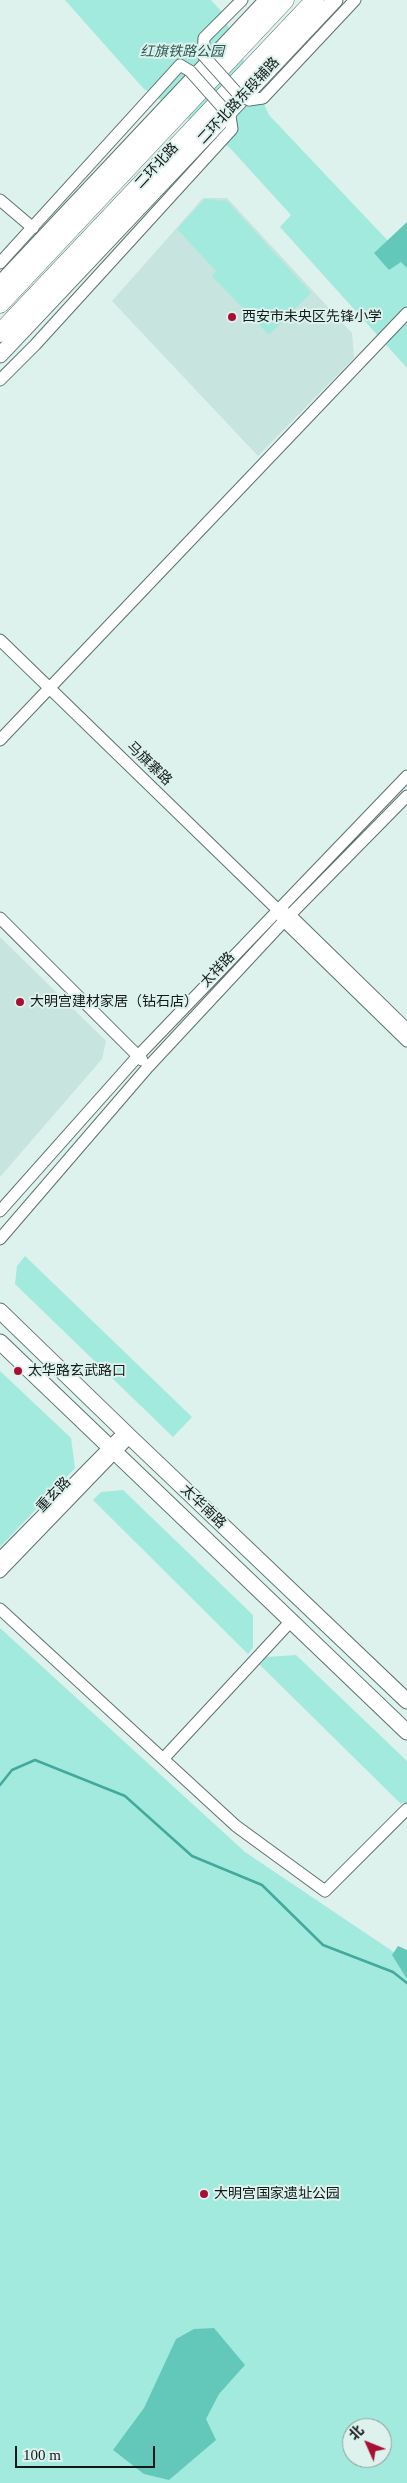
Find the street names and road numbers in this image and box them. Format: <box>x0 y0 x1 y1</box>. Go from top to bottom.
street label: 二环北路东段辅路 <box>195 54 283 148</box>
street label: 二环北路 <box>132 140 182 192</box>
street label: 马旗寨路 <box>123 739 175 789</box>
street label: 太祥路 <box>198 949 238 991</box>
street label: 重玄路 <box>33 1474 75 1516</box>
street label: 太华南路 <box>177 1482 229 1532</box>

